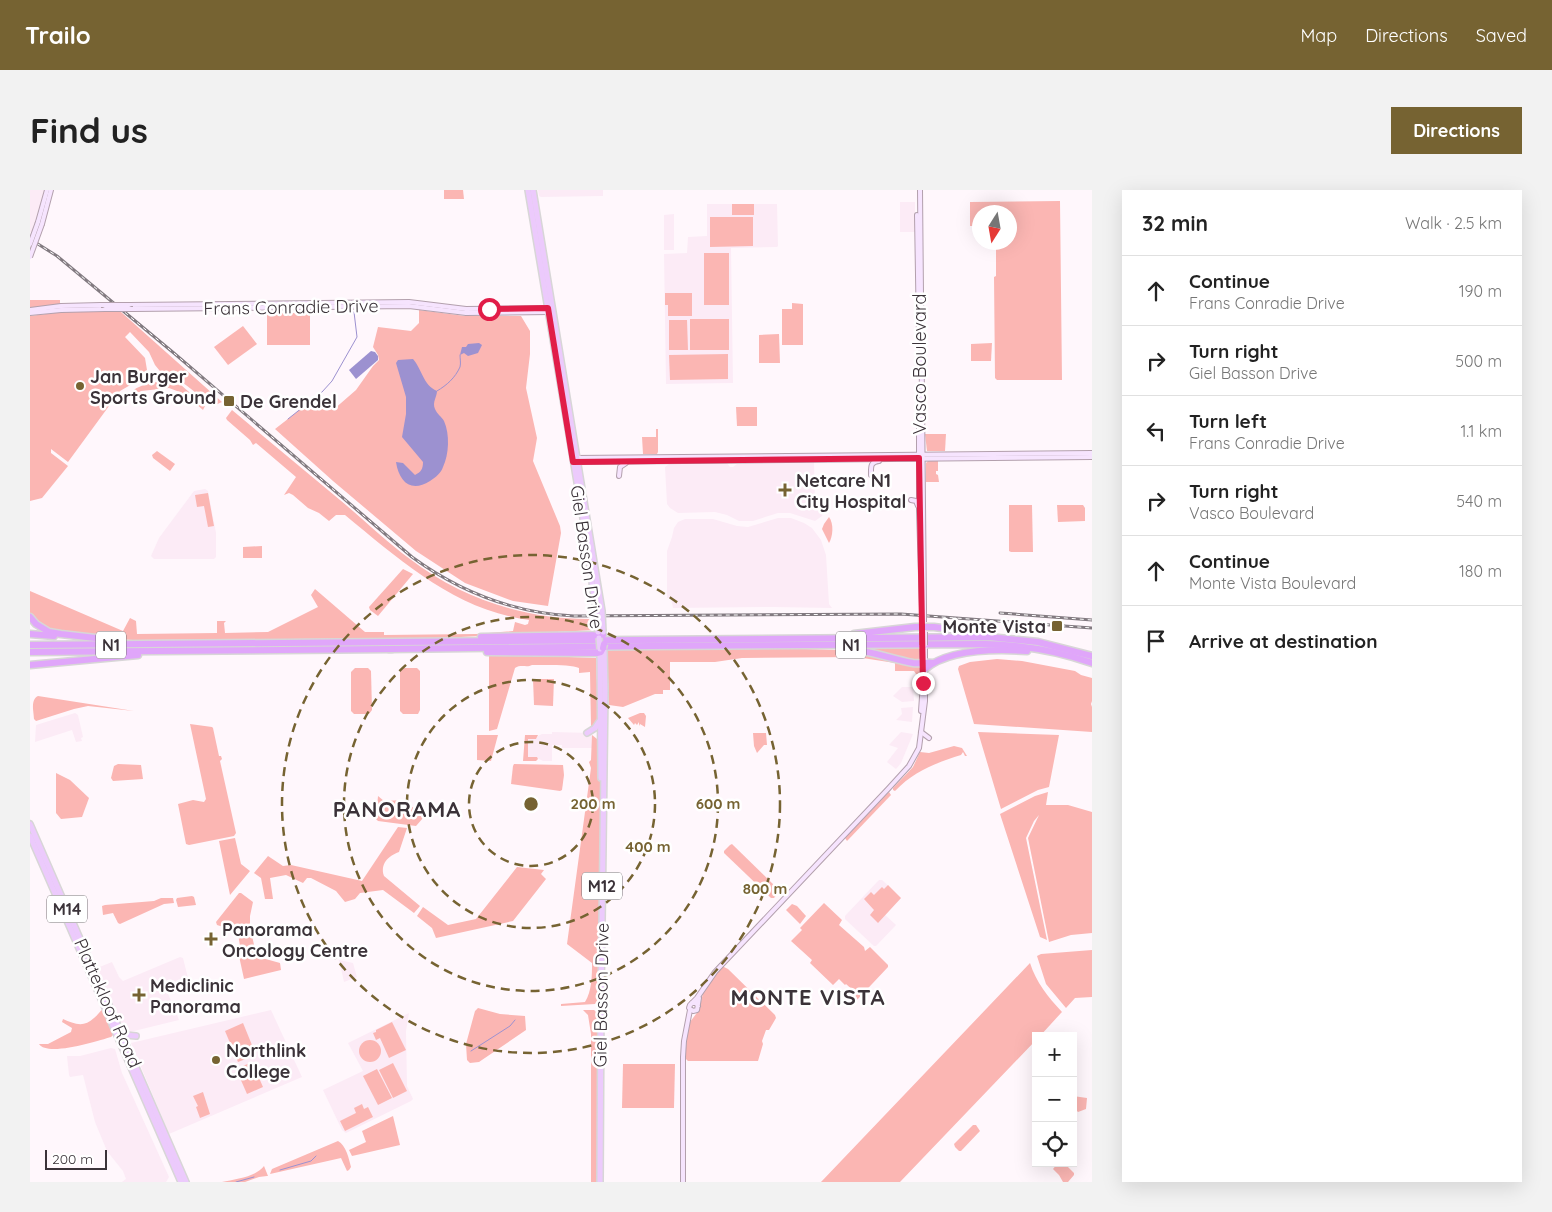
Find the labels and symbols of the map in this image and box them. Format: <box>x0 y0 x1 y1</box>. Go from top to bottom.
north arrow <box>972 205 1017 250</box>
street label: Frans Conradie Drive <box>203 294 379 320</box>
street label: Vasco Boulevard <box>908 294 931 434</box>
route start <box>478 298 501 321</box>
place label: Jan Burger Sports Ground <box>90 365 216 409</box>
marker: Jan Burger Sports Ground <box>74 380 86 392</box>
place label: De Grendel <box>240 390 337 413</box>
marker: De Grendel <box>222 394 236 408</box>
place label: Netcare N1 City Hospital <box>796 469 906 513</box>
marker: Netcare N1 City Hospital <box>778 483 792 497</box>
street label: Giel Basson Drive <box>566 484 608 630</box>
place label: Monte Vista <box>943 615 1046 638</box>
marker: Monte Vista <box>1050 619 1064 633</box>
road number: N1 <box>96 632 126 658</box>
road number: N1 <box>836 632 866 658</box>
route end <box>912 672 935 695</box>
text: 200 m <box>571 794 616 813</box>
text: 600 m <box>696 794 740 813</box>
district label: PANORAMA <box>333 795 461 823</box>
centre of rings <box>522 795 540 813</box>
text: 400 m <box>625 837 671 856</box>
road number: M12 <box>582 872 622 899</box>
text: 800 m <box>743 879 787 898</box>
road number: M14 <box>47 896 87 922</box>
place label: Panorama Oncology Centre <box>222 918 368 962</box>
street label: Giel Basson Drive <box>588 922 614 1068</box>
marker: Panorama Oncology Centre <box>204 932 218 946</box>
street label: Plattekloof Road <box>69 935 147 1071</box>
place label: Mediclinic Panorama <box>150 974 241 1018</box>
district label: MONTE VISTA <box>730 983 886 1011</box>
marker: Mediclinic Panorama <box>132 988 146 1002</box>
place label: Northlink College <box>226 1039 306 1083</box>
marker: Northlink College <box>210 1054 222 1066</box>
scale bar <box>45 1147 108 1170</box>

